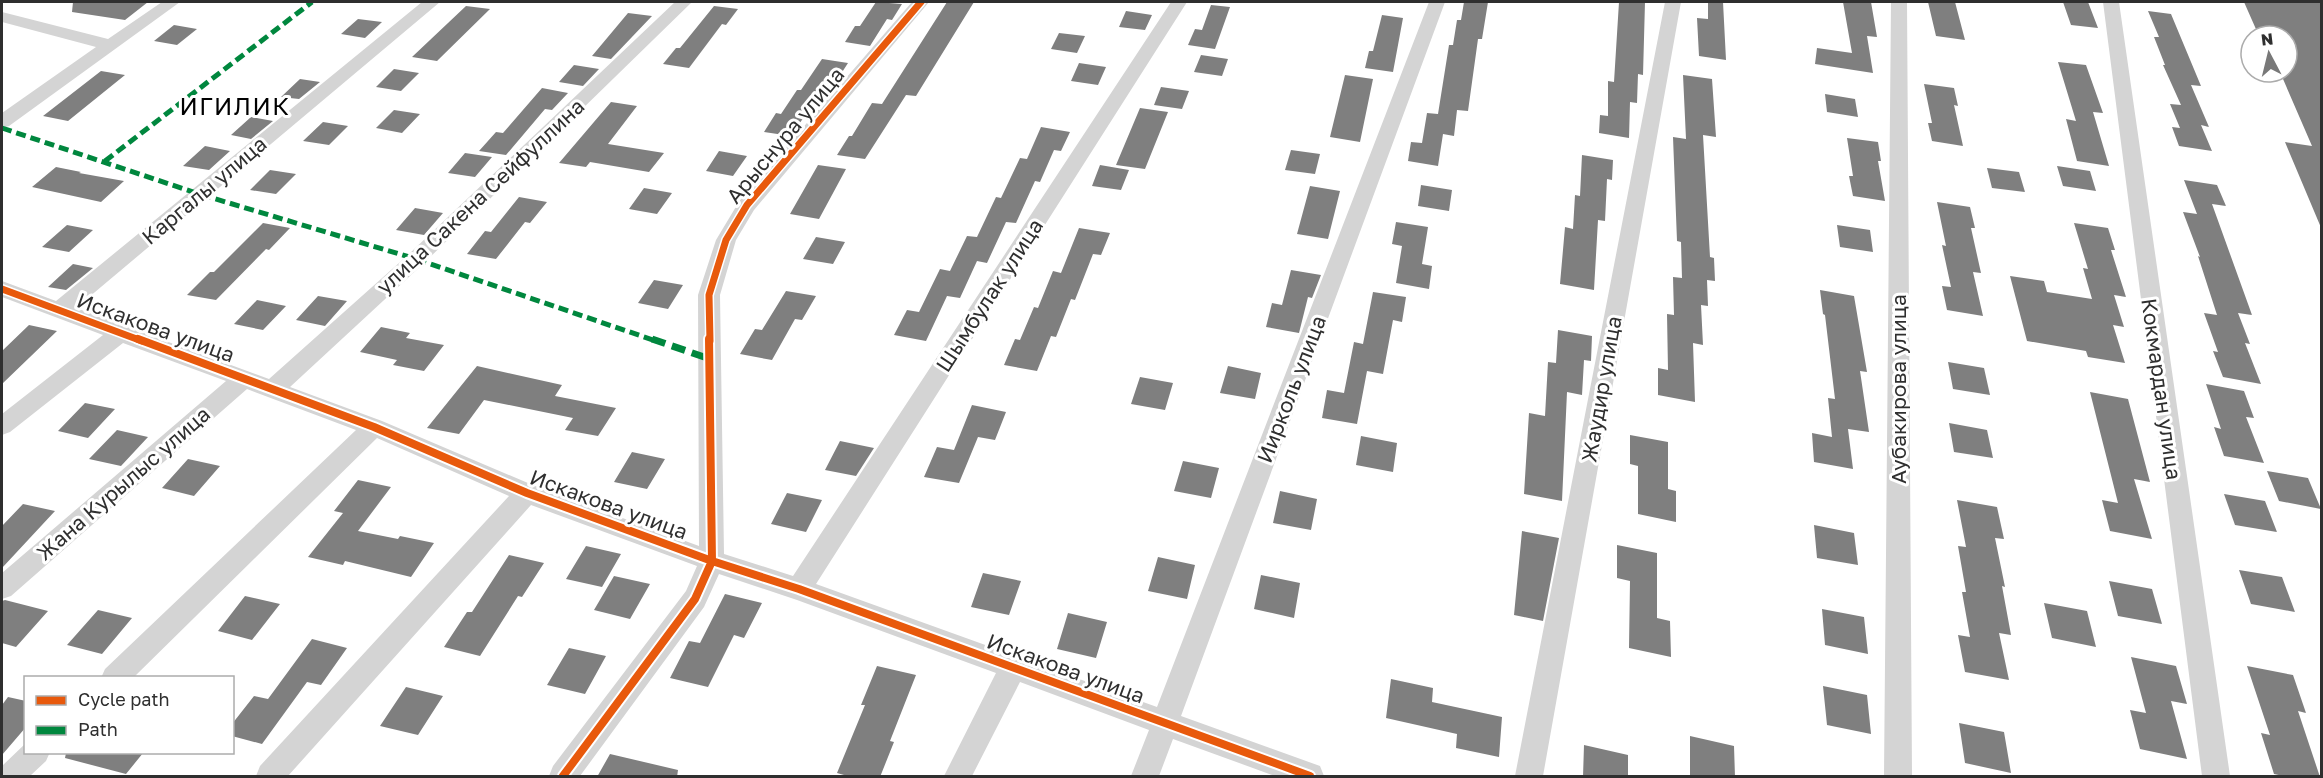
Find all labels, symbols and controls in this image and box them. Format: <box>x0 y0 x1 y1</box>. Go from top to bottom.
north arrow <box>2239 24 2299 84</box>
text: N <box>2260 28 2274 50</box>
street label: Арыснура улица <box>720 62 850 208</box>
district label: ИГИЛИК <box>179 91 291 120</box>
street label: улица Сакена Сейфуллина <box>371 93 589 299</box>
street label: Каргалы улица <box>136 130 272 250</box>
street label: Шымбулак улица <box>930 214 1048 376</box>
street label: Искакова улица <box>74 286 238 368</box>
street label: Аубакирова улица <box>1885 294 1911 484</box>
street label: Кокмардан улица <box>2136 297 2188 481</box>
street label: Иирколь улица <box>1251 312 1331 466</box>
street label: Жаудир улица <box>1575 314 1627 464</box>
street label: Жана Курылыс улица <box>31 401 215 565</box>
street label: Искакова улица <box>527 463 691 545</box>
street label: Искакова улица <box>984 627 1148 709</box>
legend <box>24 676 234 754</box>
text: Cycle path <box>78 688 170 710</box>
text: Path <box>78 718 118 740</box>

